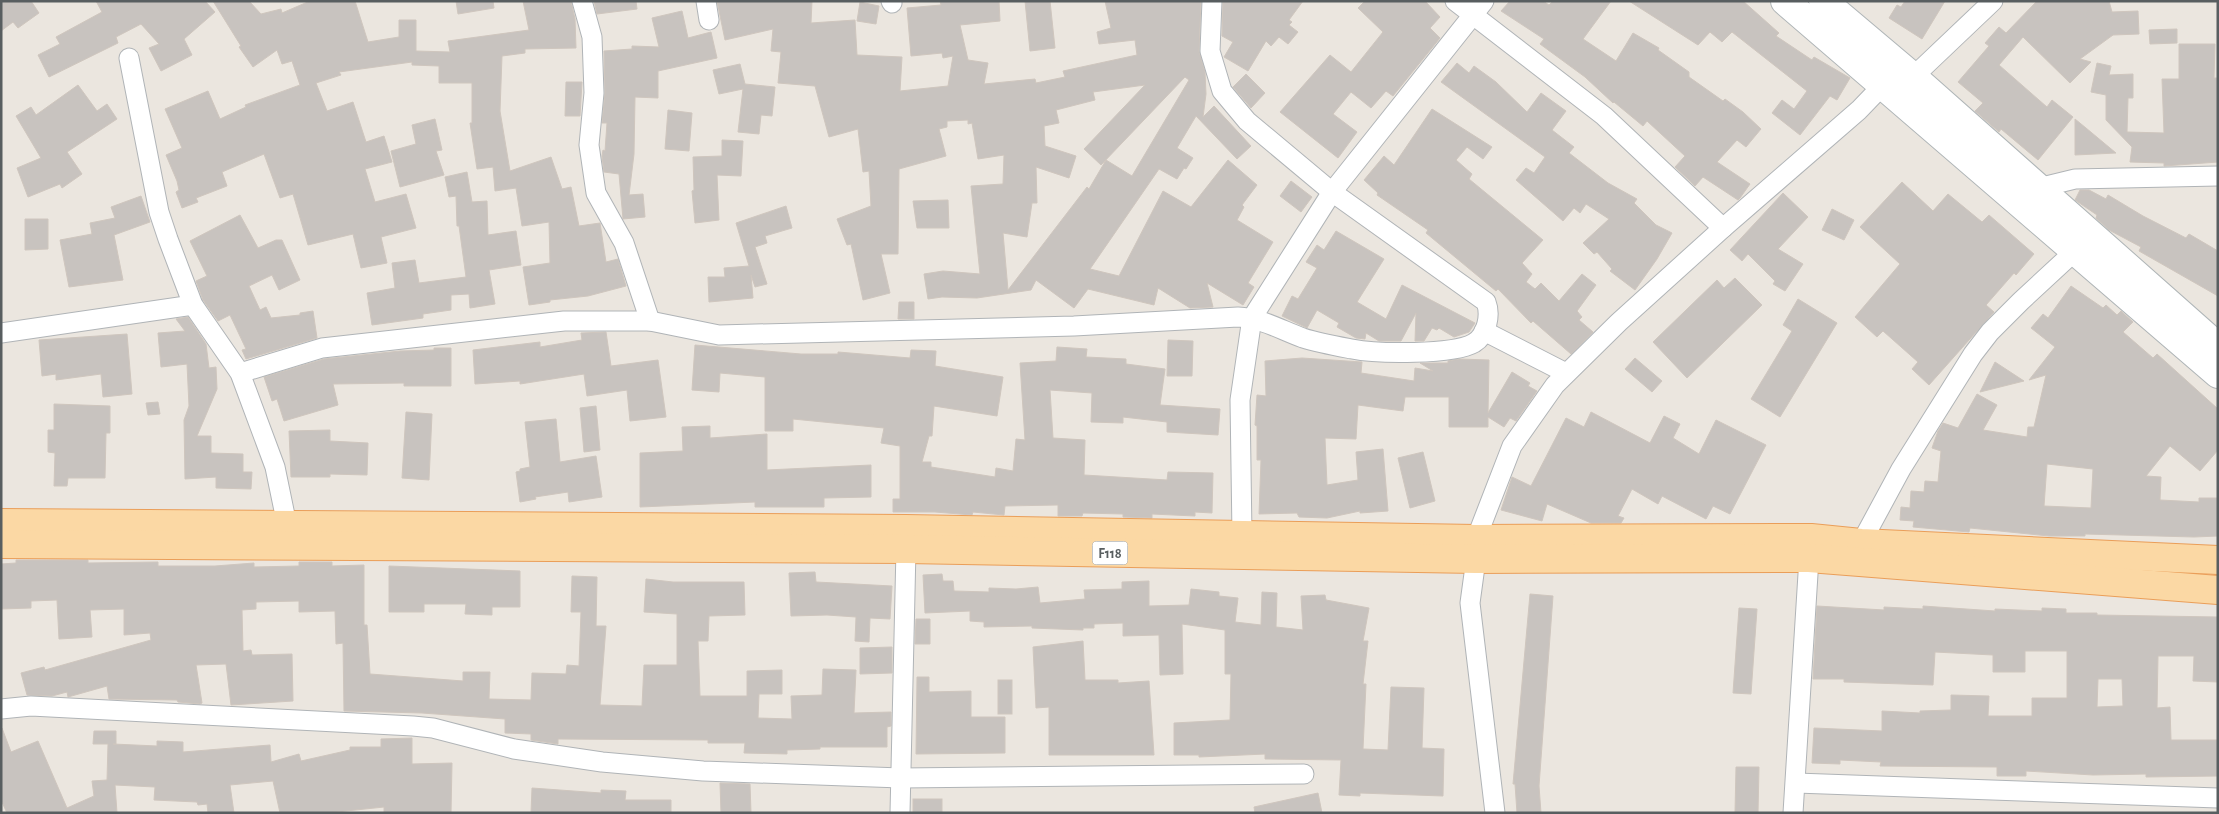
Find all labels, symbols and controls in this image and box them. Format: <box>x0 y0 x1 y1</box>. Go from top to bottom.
road number: F118 <box>1092 542 1128 564</box>

